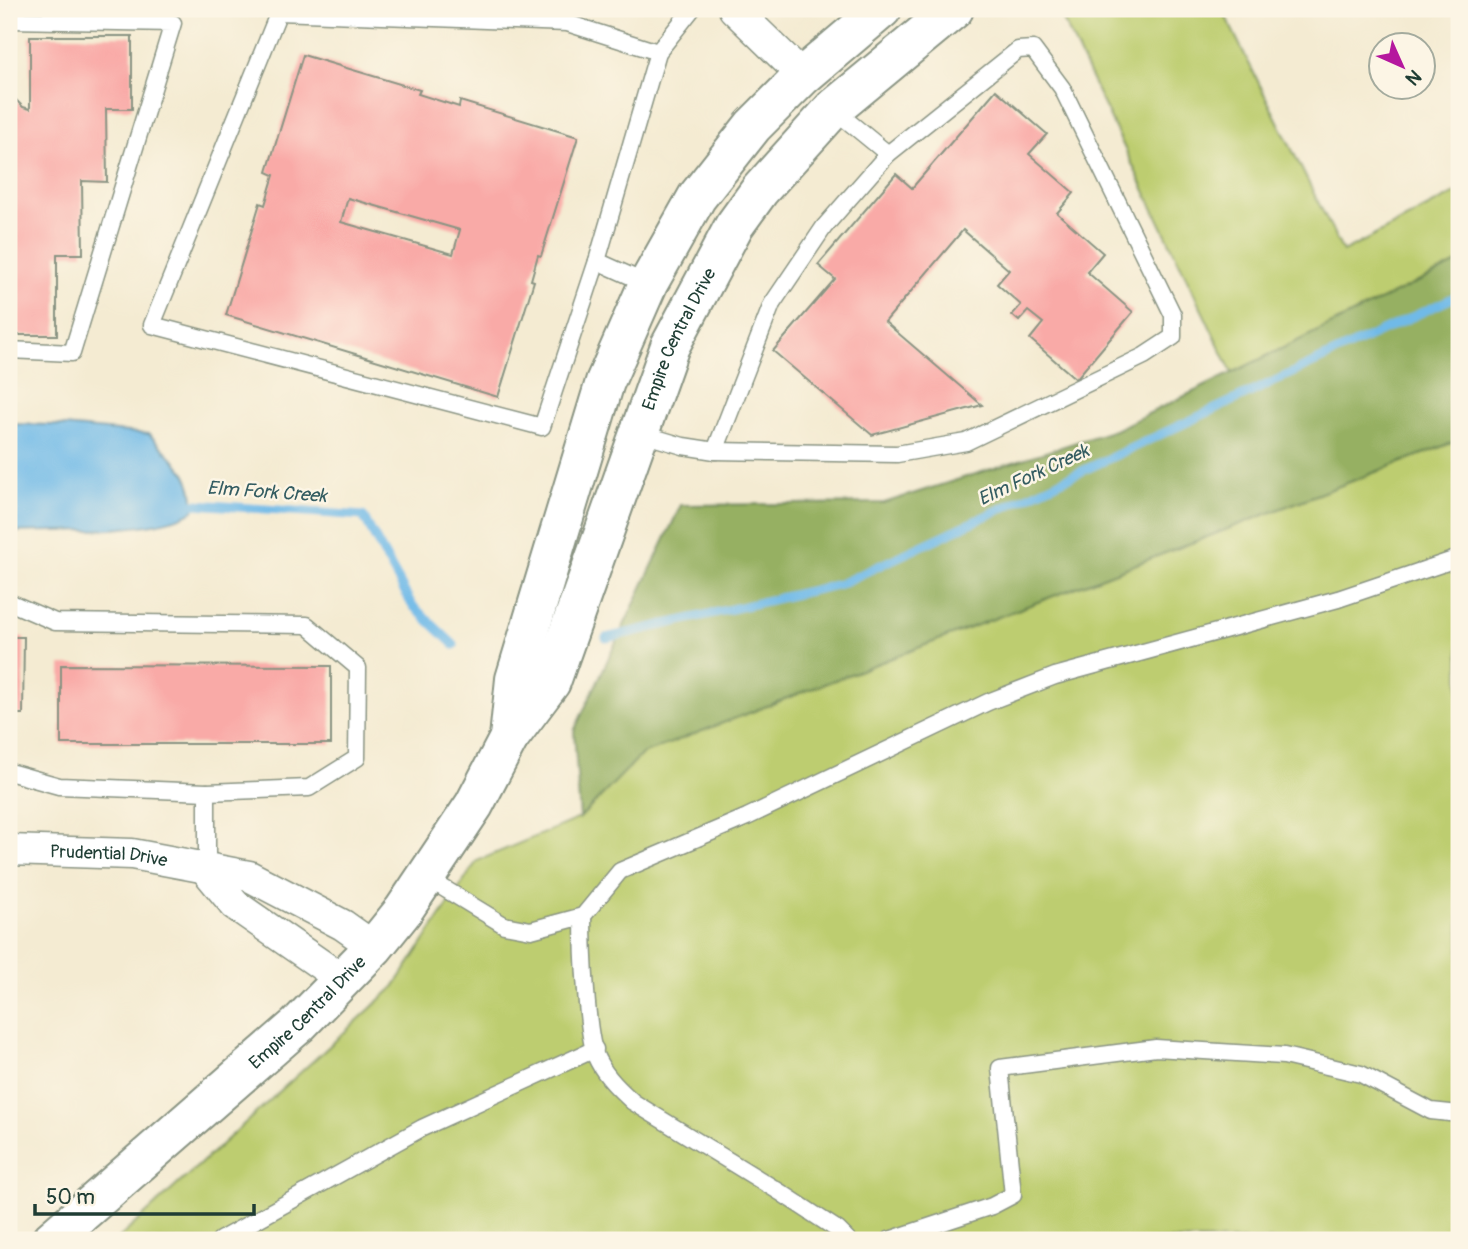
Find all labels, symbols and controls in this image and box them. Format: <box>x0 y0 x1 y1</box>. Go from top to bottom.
north arrow <box>1366 32 1436 102</box>
text: N <box>1400 64 1426 90</box>
street label: Empire Central Drive <box>637 264 722 414</box>
water label: Elm Fork Creek <box>974 438 1095 511</box>
water label: Elm Fork Creek <box>206 476 330 508</box>
street label: Prudential Drive <box>50 840 170 872</box>
street label: Empire Central Drive <box>244 951 371 1075</box>
scale bar <box>35 1172 254 1216</box>
text: 50 m <box>46 1184 95 1211</box>

